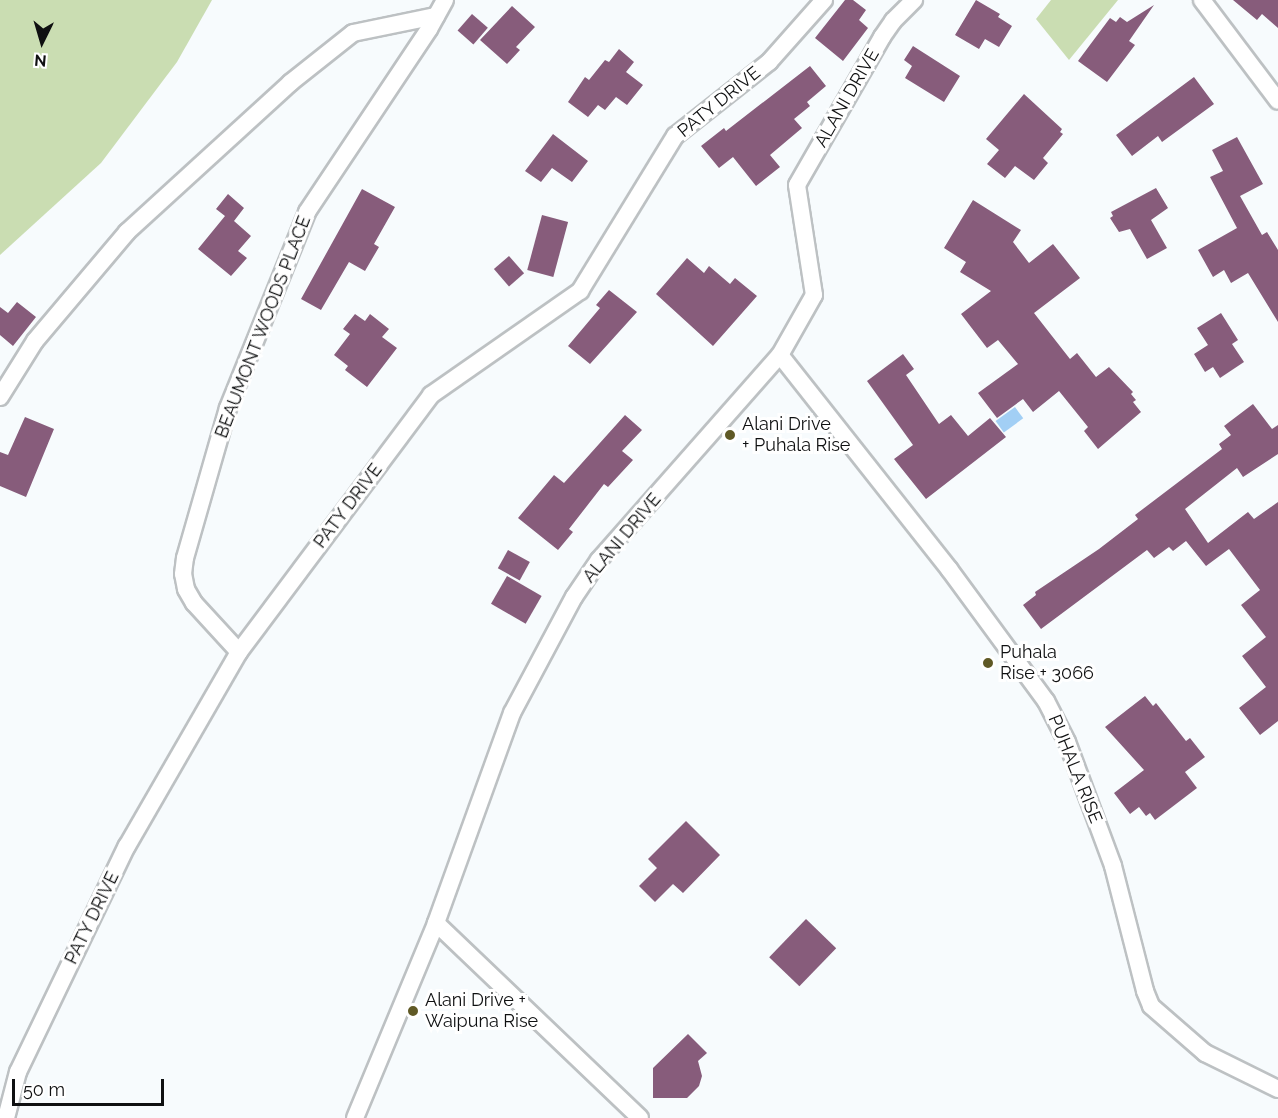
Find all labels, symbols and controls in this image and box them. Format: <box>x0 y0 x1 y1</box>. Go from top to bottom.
north arrow <box>12 12 72 72</box>
street label: ALANI DRIVE <box>810 45 884 151</box>
text: N <box>33 50 47 70</box>
street label: PATY DRIVE <box>673 62 765 142</box>
street label: BEAUMONT WOODS PLACE <box>210 212 316 442</box>
place label: Alani Drive + Puhala Rise <box>742 414 850 456</box>
marker: Alani Drive + Puhala Rise <box>723 428 737 442</box>
street label: PATY DRIVE <box>309 459 387 553</box>
street label: ALANI DRIVE <box>578 489 666 587</box>
place label: Puhala Rise + 3066 <box>1000 642 1094 684</box>
marker: Puhala Rise + 3066 <box>981 656 995 670</box>
street label: PUHALA RISE <box>1043 711 1107 827</box>
street label: PATY DRIVE <box>60 868 124 968</box>
place label: Alani Drive + Waipuna Rise <box>425 990 538 1032</box>
marker: Alani Drive + Waipuna Rise <box>406 1004 420 1018</box>
scale bar <box>15 1067 166 1105</box>
text: 50 m <box>23 1079 65 1100</box>

